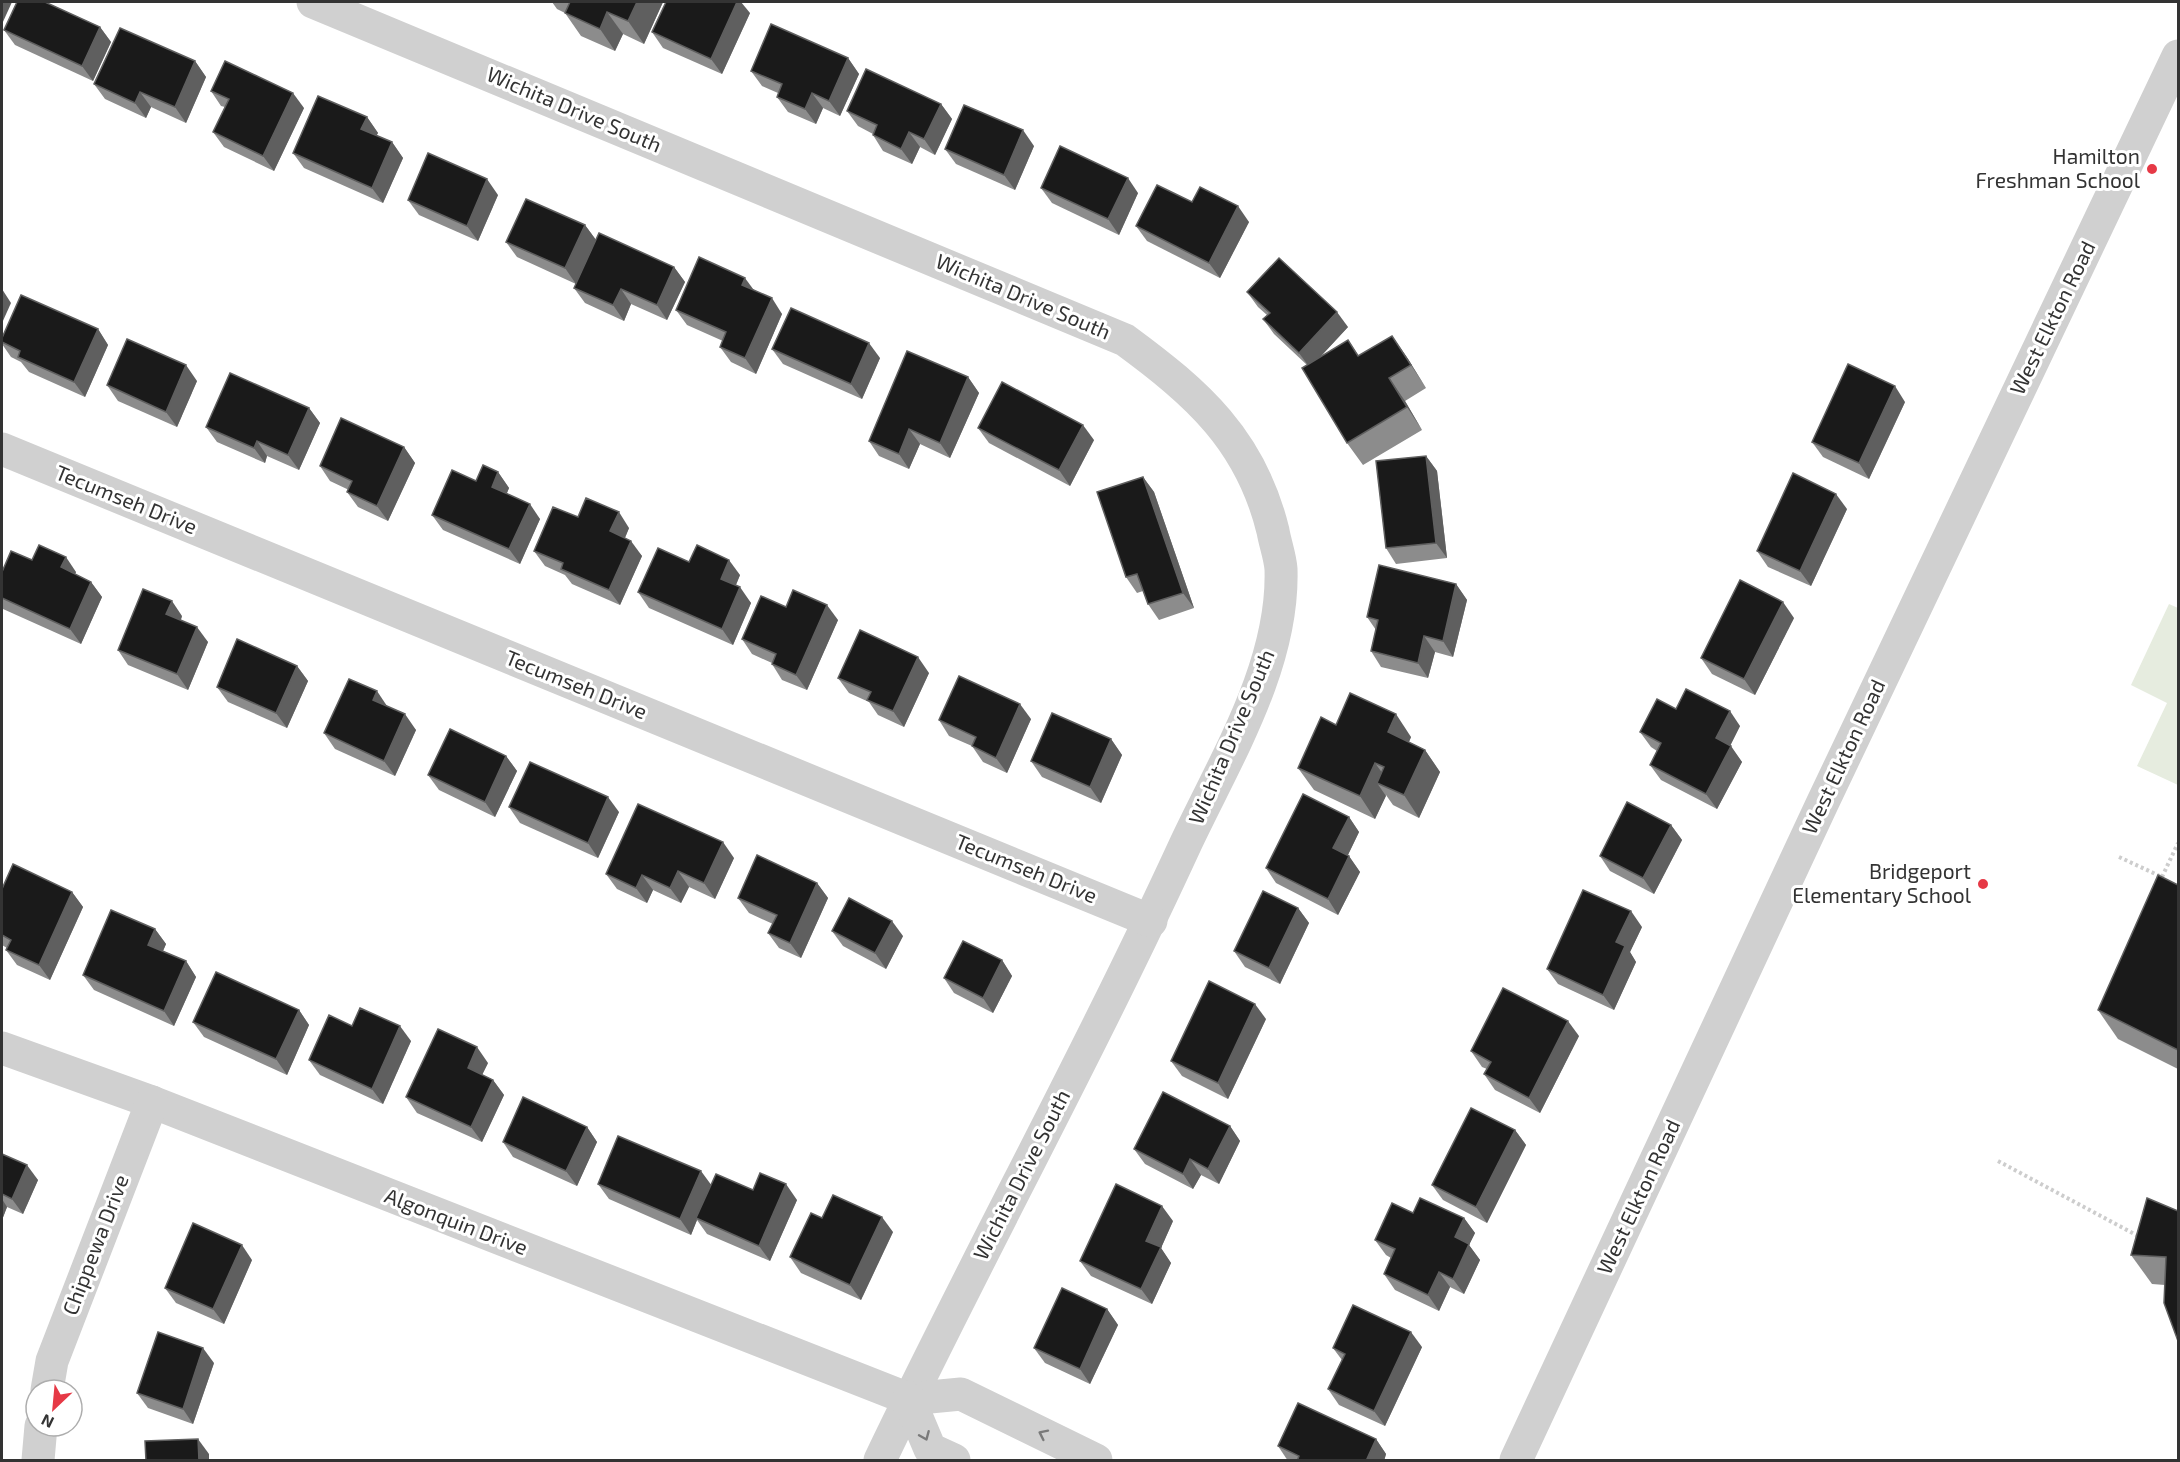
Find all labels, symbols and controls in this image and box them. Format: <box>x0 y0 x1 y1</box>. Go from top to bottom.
street label: Wichita Drive South <box>483 60 666 157</box>
place label: Hamilton Freshman School <box>1976 143 2141 192</box>
marker: Hamilton Freshman School <box>2145 162 2159 176</box>
street label: West Elkton Road <box>2004 236 2100 398</box>
street label: Wichita Drive South <box>932 247 1115 344</box>
street label: Tecumseh Drive <box>52 459 201 538</box>
street label: Tecumseh Drive <box>502 644 651 723</box>
street label: Wichita Drive South <box>1182 645 1279 828</box>
street label: West Elkton Road <box>1796 675 1889 838</box>
street label: Tecumseh Drive <box>952 828 1101 907</box>
place label: Bridgeport Elementary School <box>1792 858 1972 907</box>
marker: Bridgeport Elementary School <box>1976 877 1990 891</box>
street label: Wichita Drive South <box>967 1085 1074 1263</box>
street label: West Elkton Road <box>1591 1115 1684 1278</box>
street label: Chippewa Drive <box>56 1171 133 1318</box>
street label: Algonquin Drive <box>382 1182 531 1259</box>
north arrow <box>24 1378 84 1438</box>
text: N <box>38 1411 57 1433</box>
one-way arrow <box>917 1430 929 1441</box>
one-way arrow <box>1039 1430 1050 1442</box>

